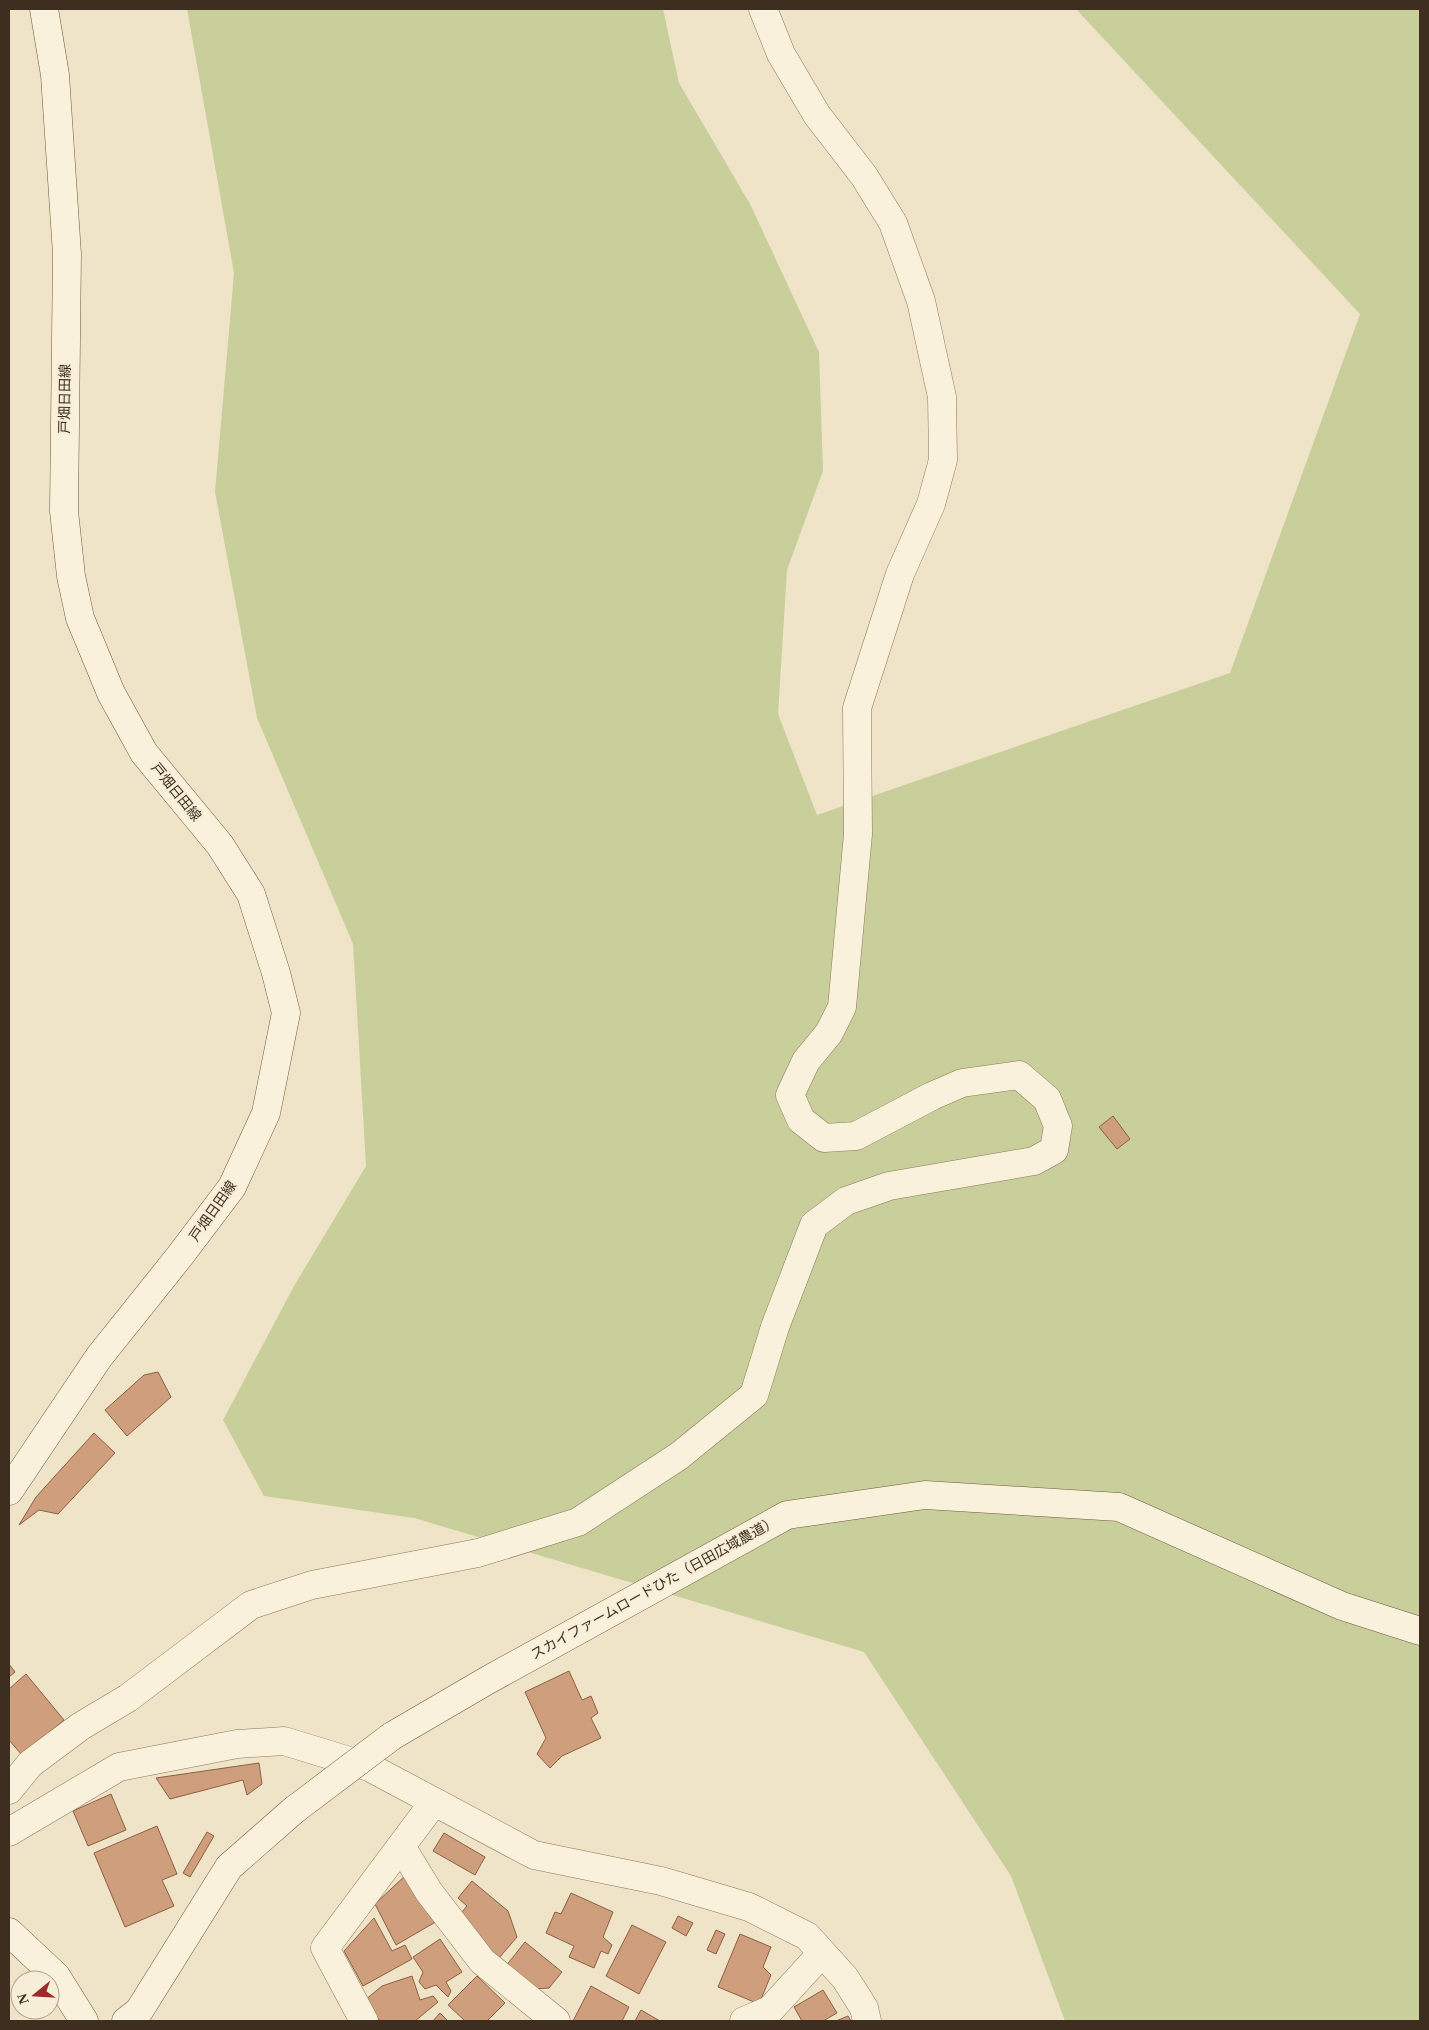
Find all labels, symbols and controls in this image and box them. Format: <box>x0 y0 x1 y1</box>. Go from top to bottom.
street label: 戸畑日田線 <box>57 364 73 434</box>
street label: 戸畑日田線 <box>148 760 204 824</box>
street label: 戸畑日田線 <box>187 1178 239 1244</box>
street label: スカイファームロードひた（日田広域農道） <box>528 1514 780 1662</box>
north arrow <box>10 1970 60 2020</box>
text: N <box>14 1992 32 2006</box>

